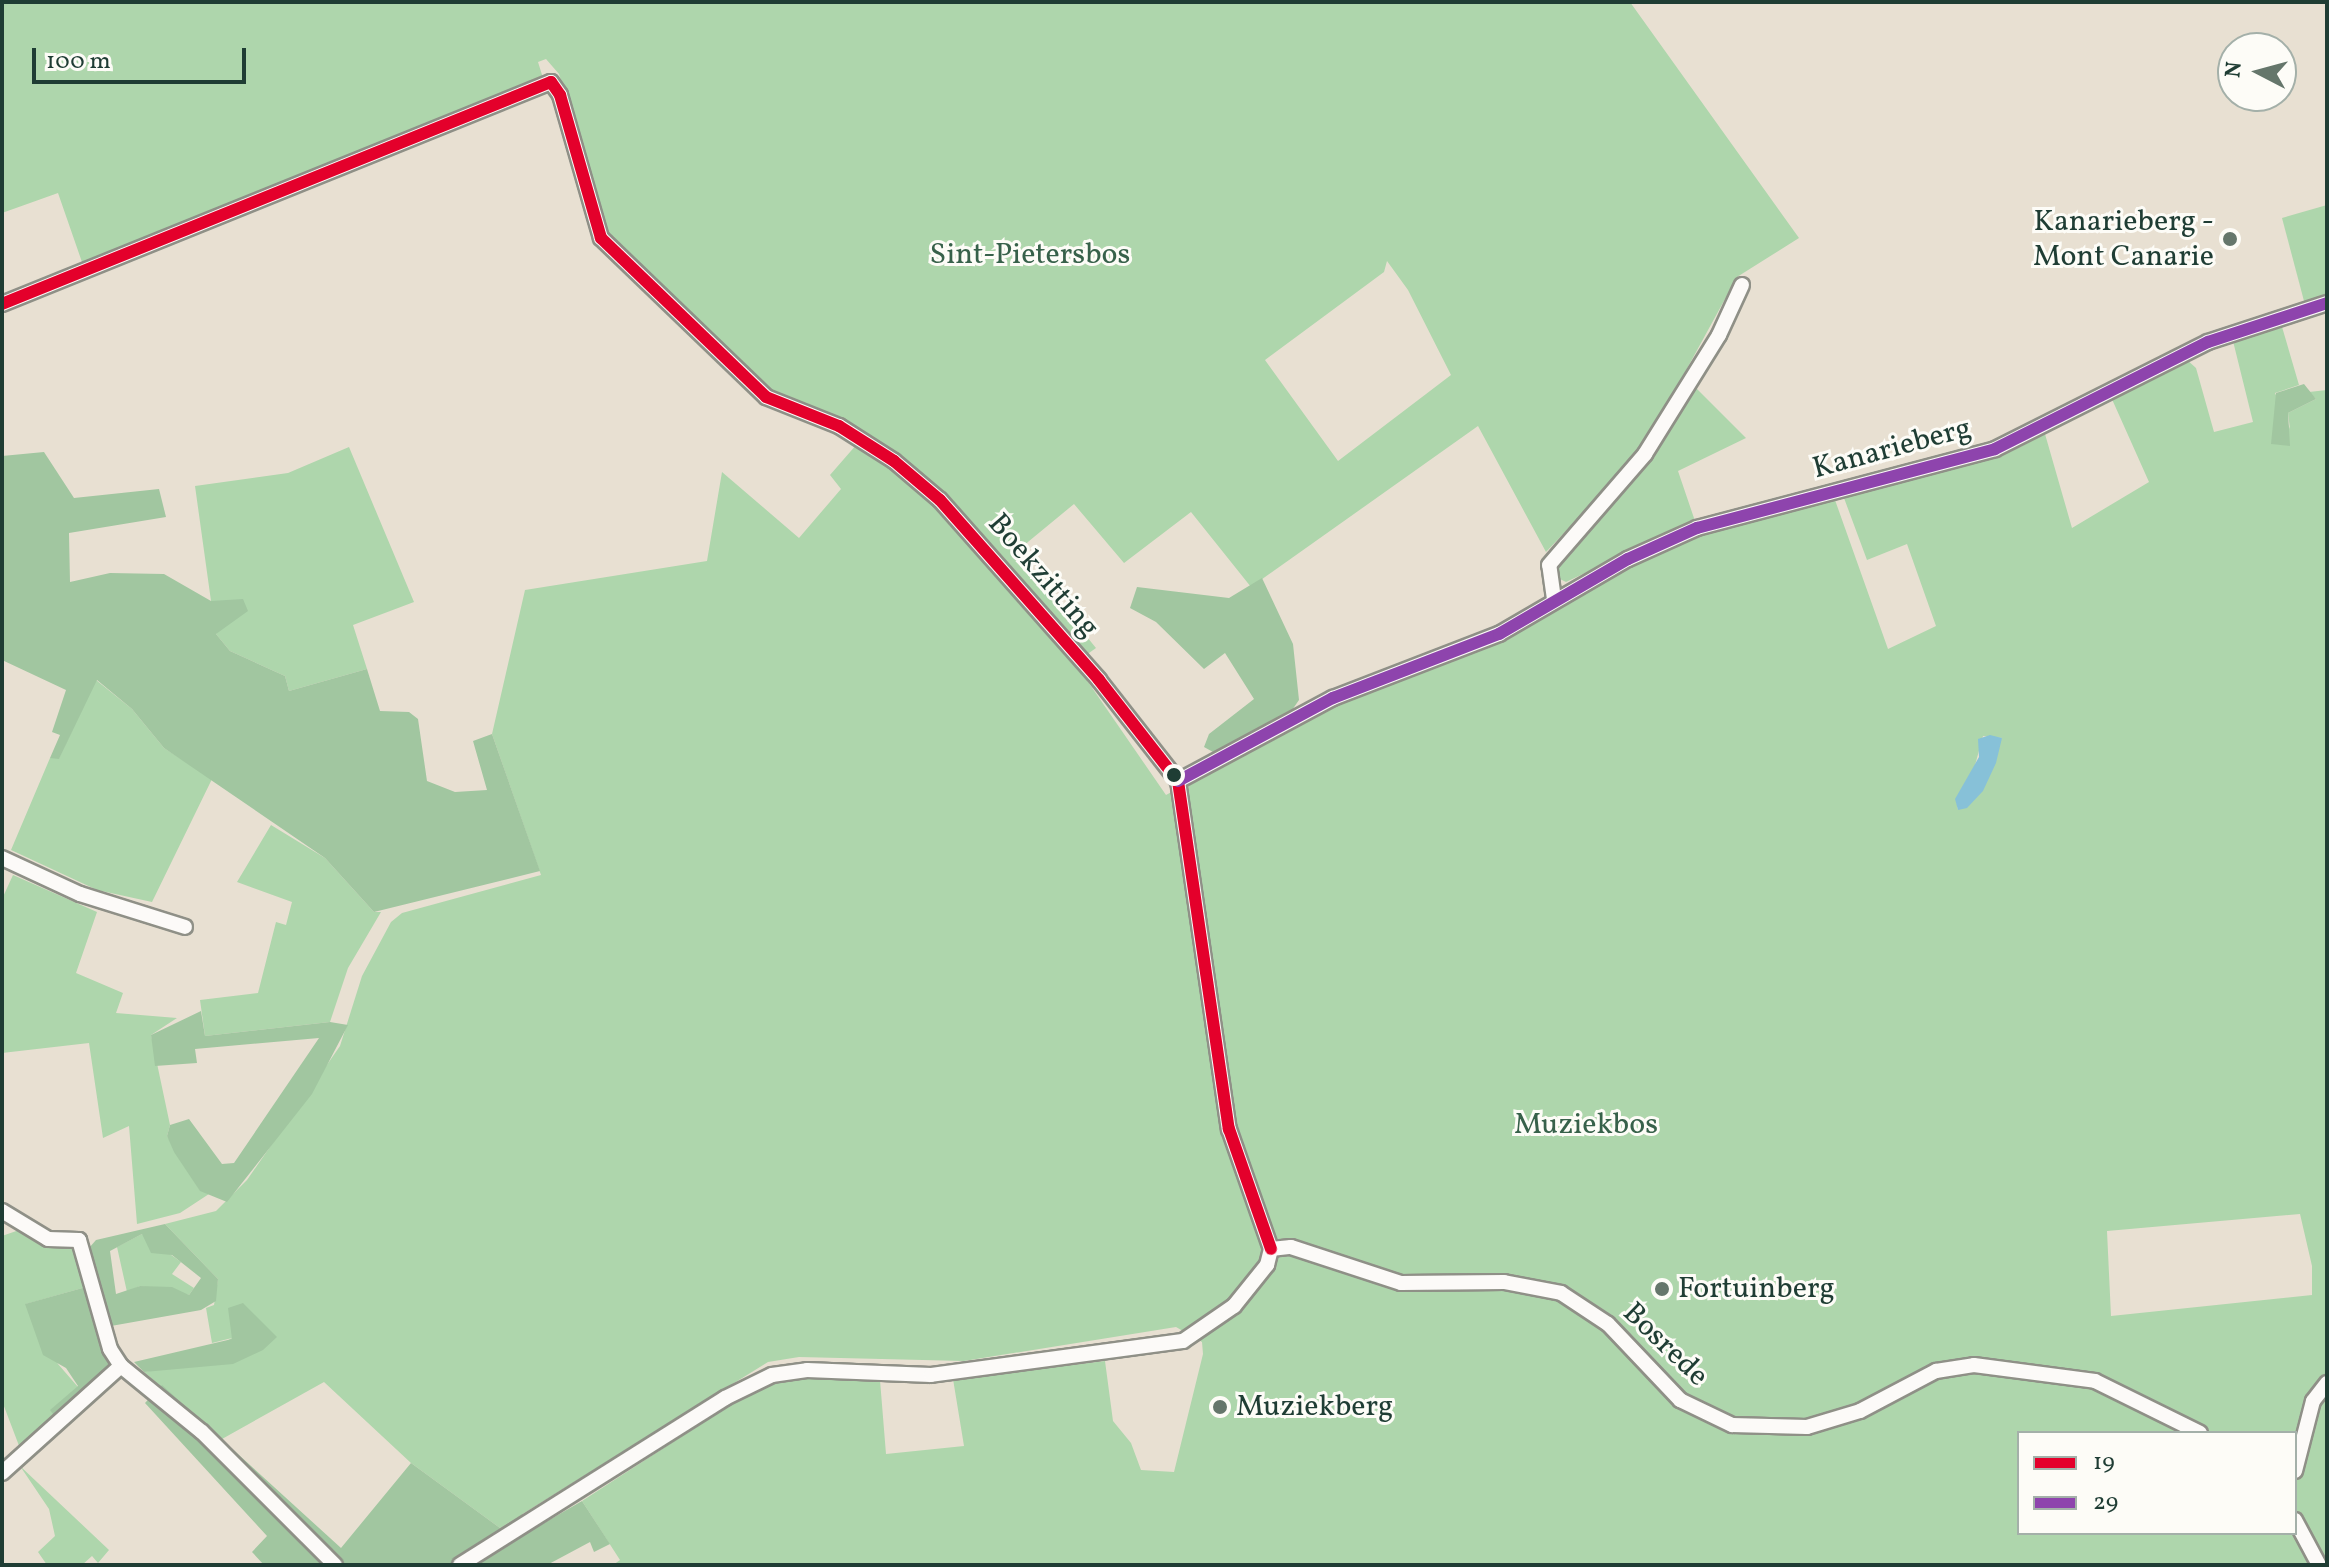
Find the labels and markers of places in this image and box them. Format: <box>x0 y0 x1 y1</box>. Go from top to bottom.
place label: Kanarieberg - Mont Canarie <box>2033 204 2214 274</box>
marker: Kanarieberg - Mont Canarie <box>2221 230 2239 248</box>
unlabelled marker <box>1166 767 1182 783</box>
place label: Fortuinberg <box>1678 1271 1835 1307</box>
marker: Fortuinberg <box>1653 1280 1671 1298</box>
place label: Muziekberg <box>1236 1389 1393 1425</box>
marker: Muziekberg <box>1211 1398 1229 1416</box>

